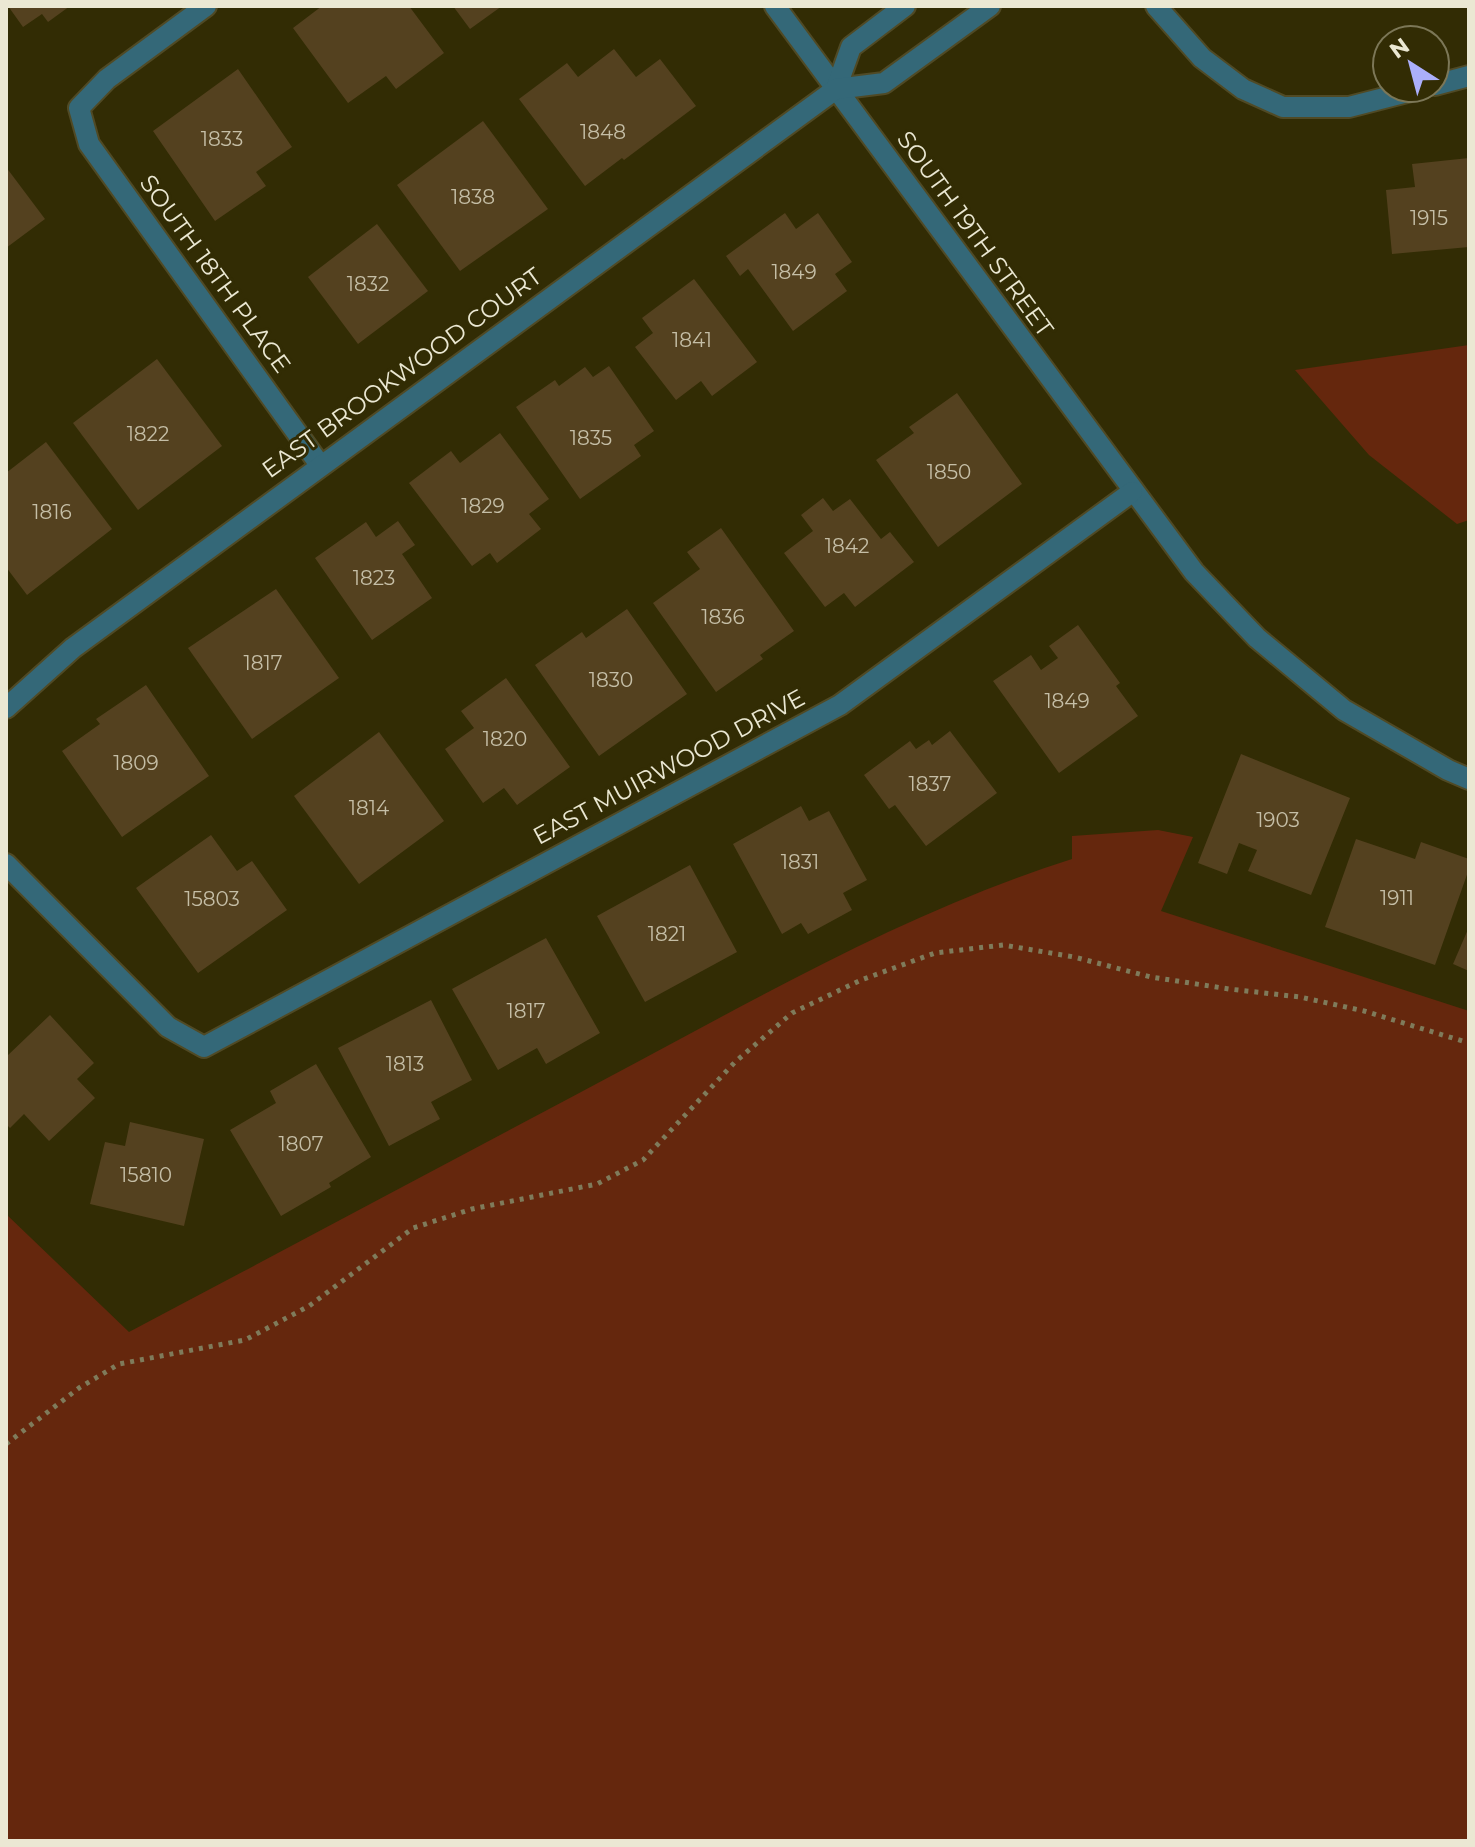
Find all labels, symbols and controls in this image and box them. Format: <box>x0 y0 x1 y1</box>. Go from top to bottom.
north arrow <box>1371 24 1451 104</box>
text: N <box>1384 32 1415 64</box>
house number: 1848 <box>580 120 626 144</box>
street label: SOUTH 19TH STREET <box>891 125 1060 342</box>
house number: 1833 <box>201 127 243 151</box>
street label: SOUTH 18TH PLACE <box>134 169 297 378</box>
house number: 1838 <box>451 185 495 209</box>
house number: 1915 <box>1410 206 1448 230</box>
house number: 1849 <box>771 260 817 284</box>
street label: EAST BROOKWOOD COURT <box>256 261 547 484</box>
house number: 1832 <box>347 272 389 296</box>
house number: 1841 <box>672 328 712 352</box>
house number: 1822 <box>127 422 169 446</box>
house number: 1835 <box>570 426 612 450</box>
house number: 1850 <box>927 460 971 484</box>
house number: 1829 <box>461 494 505 518</box>
house number: 1816 <box>32 500 72 524</box>
house number: 1842 <box>825 534 869 558</box>
house number: 1823 <box>353 566 395 590</box>
house number: 1836 <box>701 605 745 629</box>
house number: 1817 <box>244 651 282 675</box>
house number: 1830 <box>589 668 633 692</box>
street label: EAST MUIRWOOD DRIVE <box>528 683 810 851</box>
house number: 1849 <box>1044 689 1090 713</box>
house number: 1820 <box>483 727 527 751</box>
house number: 1809 <box>113 751 159 775</box>
house number: 1837 <box>909 772 951 796</box>
house number: 1814 <box>349 796 389 820</box>
house number: 1903 <box>1256 808 1300 832</box>
house number: 1831 <box>781 850 819 874</box>
house number: 1911 <box>1380 886 1414 910</box>
house number: 15803 <box>184 887 240 911</box>
house number: 1821 <box>648 922 686 946</box>
house number: 1817 <box>507 999 545 1023</box>
house number: 1813 <box>386 1052 424 1076</box>
house number: 1807 <box>279 1132 323 1156</box>
house number: 15810 <box>120 1163 172 1187</box>

